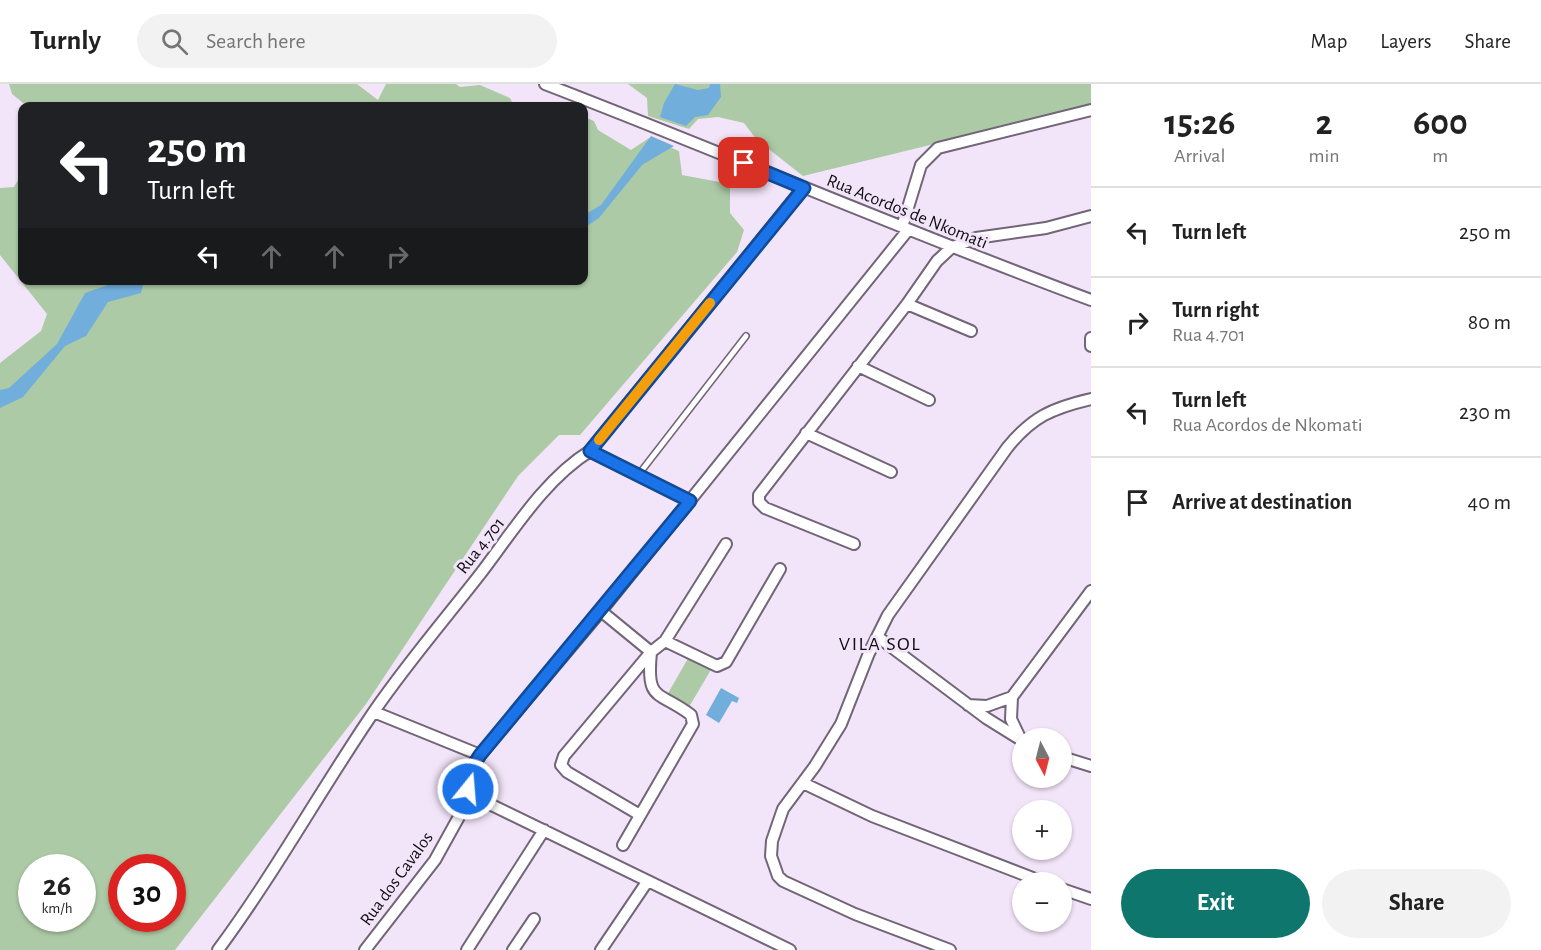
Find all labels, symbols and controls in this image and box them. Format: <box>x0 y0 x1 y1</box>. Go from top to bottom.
search box <box>137 14 557 68</box>
icon: search <box>158 25 191 58</box>
text: Turnly <box>30 27 101 55</box>
text: Search here <box>206 30 306 52</box>
text: Map <box>1311 31 1347 52</box>
text: Layers <box>1380 31 1431 52</box>
text: Share <box>1464 31 1511 52</box>
text: 15:26 <box>1164 105 1235 141</box>
text: 2 <box>1316 105 1333 141</box>
text: 600 <box>1413 105 1468 141</box>
icon: left <box>48 126 126 204</box>
text: 250 m <box>147 128 247 170</box>
pin <box>718 137 769 188</box>
icon: arrive <box>727 146 760 179</box>
text: Arrival <box>1174 146 1225 166</box>
text: min <box>1309 146 1340 166</box>
text: m <box>1432 146 1448 166</box>
street label: Rua Acordos de Nkomati <box>824 172 990 252</box>
text: Turn left <box>147 177 235 204</box>
icon: left <box>1121 216 1154 249</box>
text: Turn left <box>1172 221 1246 243</box>
text: 250 m <box>1459 221 1511 243</box>
icon: left <box>192 240 225 273</box>
icon: ahead <box>255 240 288 273</box>
icon: ahead <box>318 240 351 273</box>
icon: right <box>381 240 414 273</box>
text: Turn right <box>1172 299 1259 321</box>
icon: right <box>1121 306 1154 339</box>
text: 80 m <box>1468 311 1511 333</box>
text: Rua 4.701 <box>1172 325 1245 345</box>
text: Turn left <box>1172 389 1246 411</box>
icon: left <box>1121 396 1154 429</box>
text: 230 m <box>1459 401 1511 423</box>
text: Rua Acordos de Nkomati <box>1172 415 1363 435</box>
icon: arrive <box>1121 486 1154 519</box>
text: Arrive at destination <box>1172 491 1352 513</box>
text: 40 m <box>1468 491 1511 513</box>
street label: Rua 4.701 <box>454 514 508 578</box>
district label: VILA SOL <box>839 634 921 654</box>
north arrow <box>1012 728 1072 788</box>
map controls <box>1012 728 1072 932</box>
position arrow <box>436 757 500 821</box>
button: + <box>1012 800 1072 860</box>
street label: Rua dos Cavalos <box>357 829 437 929</box>
speed limit sign: 30 <box>108 854 186 932</box>
button: Exit <box>1121 869 1310 938</box>
button: Share <box>1322 869 1511 938</box>
text: 26 <box>43 871 71 901</box>
button: − <box>1012 872 1072 932</box>
text: km/h <box>42 901 72 916</box>

